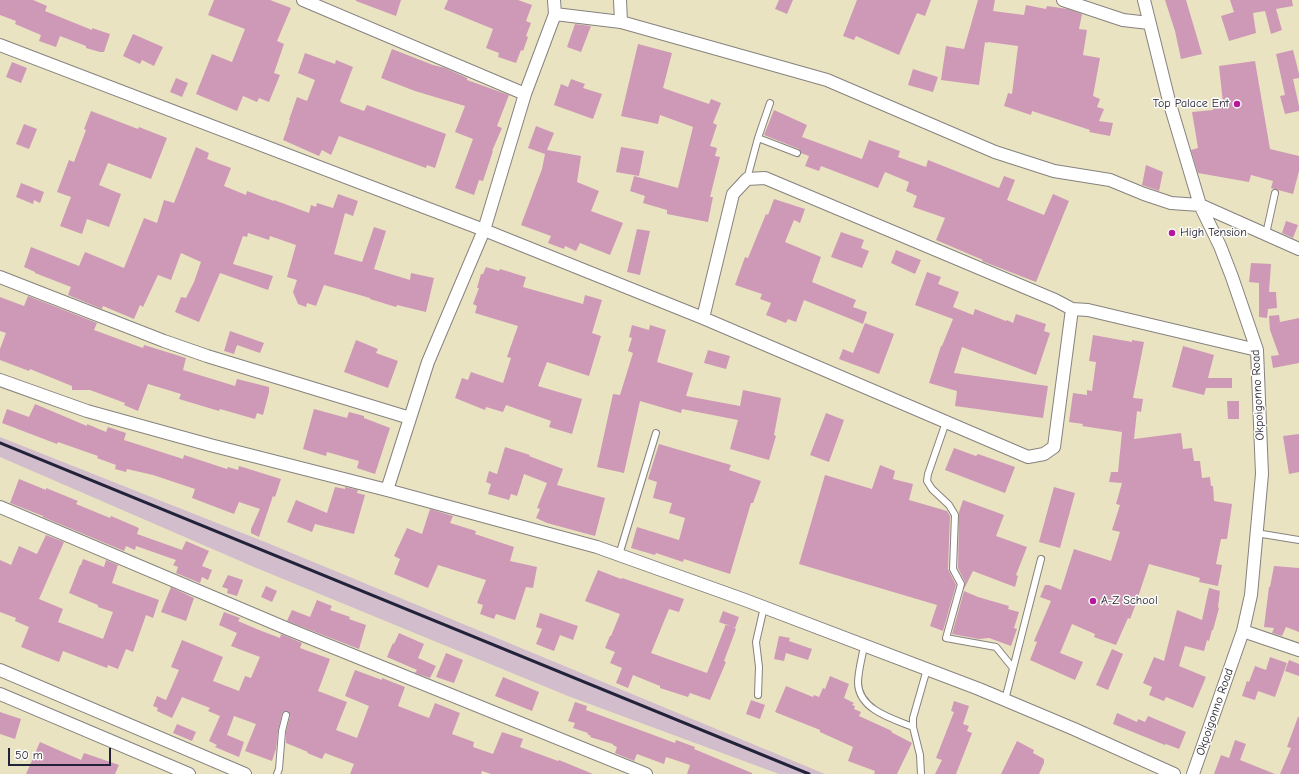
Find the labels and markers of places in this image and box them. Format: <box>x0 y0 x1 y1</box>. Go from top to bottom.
place label: Top Palace Ent <box>1153 97 1229 111</box>
marker: Top Palace Ent <box>1232 99 1242 109</box>
place label: High Tension <box>1180 226 1247 240</box>
marker: High Tension <box>1167 228 1177 238</box>
place label: A-Z School <box>1101 594 1158 608</box>
marker: A-Z School <box>1088 596 1098 606</box>

